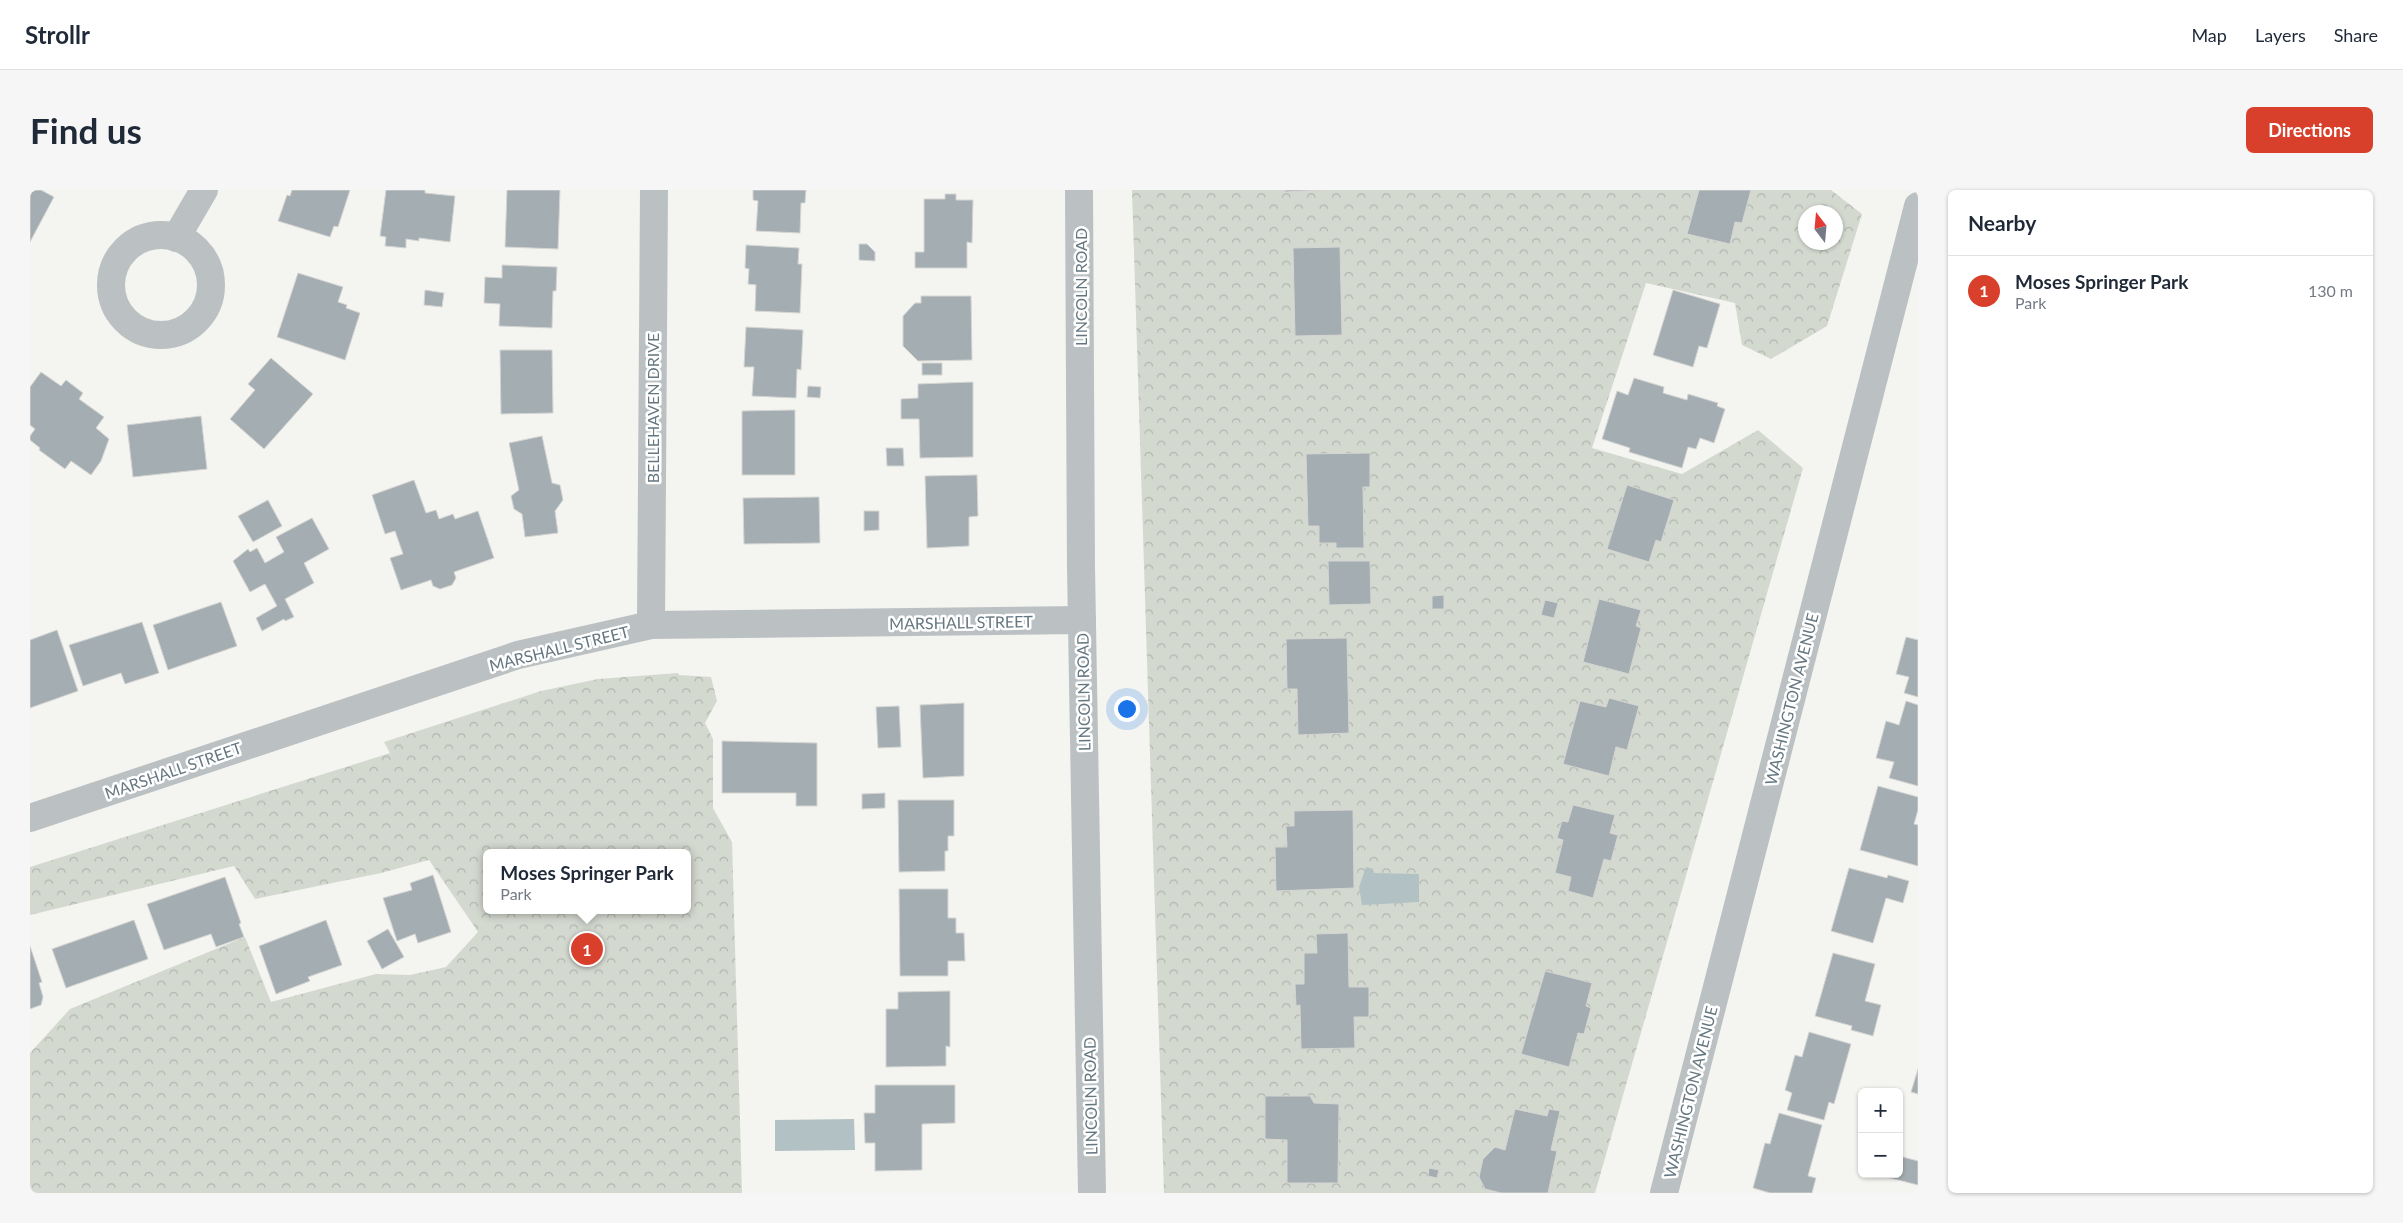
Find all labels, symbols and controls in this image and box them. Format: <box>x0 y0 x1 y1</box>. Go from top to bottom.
text: Strollr <box>25 20 90 49</box>
text: Map <box>2191 24 2227 46</box>
text: Layers <box>2255 24 2306 46</box>
text: Share <box>2334 24 2378 46</box>
button: Directions <box>2246 107 2373 153</box>
text: Find us <box>30 109 142 151</box>
north arrow <box>1798 205 1843 250</box>
text: Nearby <box>1968 210 2036 235</box>
street label: LINCOLN ROAD <box>1071 228 1090 346</box>
text: Moses Springer Park <box>2015 270 2188 293</box>
text: 1 <box>1979 281 1989 300</box>
text: 130 m <box>2308 281 2353 300</box>
text: Park <box>2015 293 2046 312</box>
street label: BELLEHAVEN DRIVE <box>643 333 662 483</box>
street label: MARSHALL STREET <box>889 611 1033 633</box>
street label: WASHINGTON AVENUE <box>1760 611 1822 787</box>
street label: MARSHALL STREET <box>487 621 631 675</box>
street label: LINCOLN ROAD <box>1072 633 1094 751</box>
your location <box>1114 696 1140 722</box>
street label: MARSHALL STREET <box>102 737 244 802</box>
popup <box>483 849 691 914</box>
text: Moses Springer Park <box>500 861 674 884</box>
text: Park <box>500 884 532 903</box>
pin: 1 <box>571 930 603 968</box>
street label: WASHINGTON AVENUE <box>1659 1004 1721 1180</box>
street label: LINCOLN ROAD <box>1079 1037 1101 1155</box>
map controls <box>1858 1088 1903 1178</box>
button: + <box>1858 1088 1903 1133</box>
button: − <box>1858 1133 1903 1178</box>

